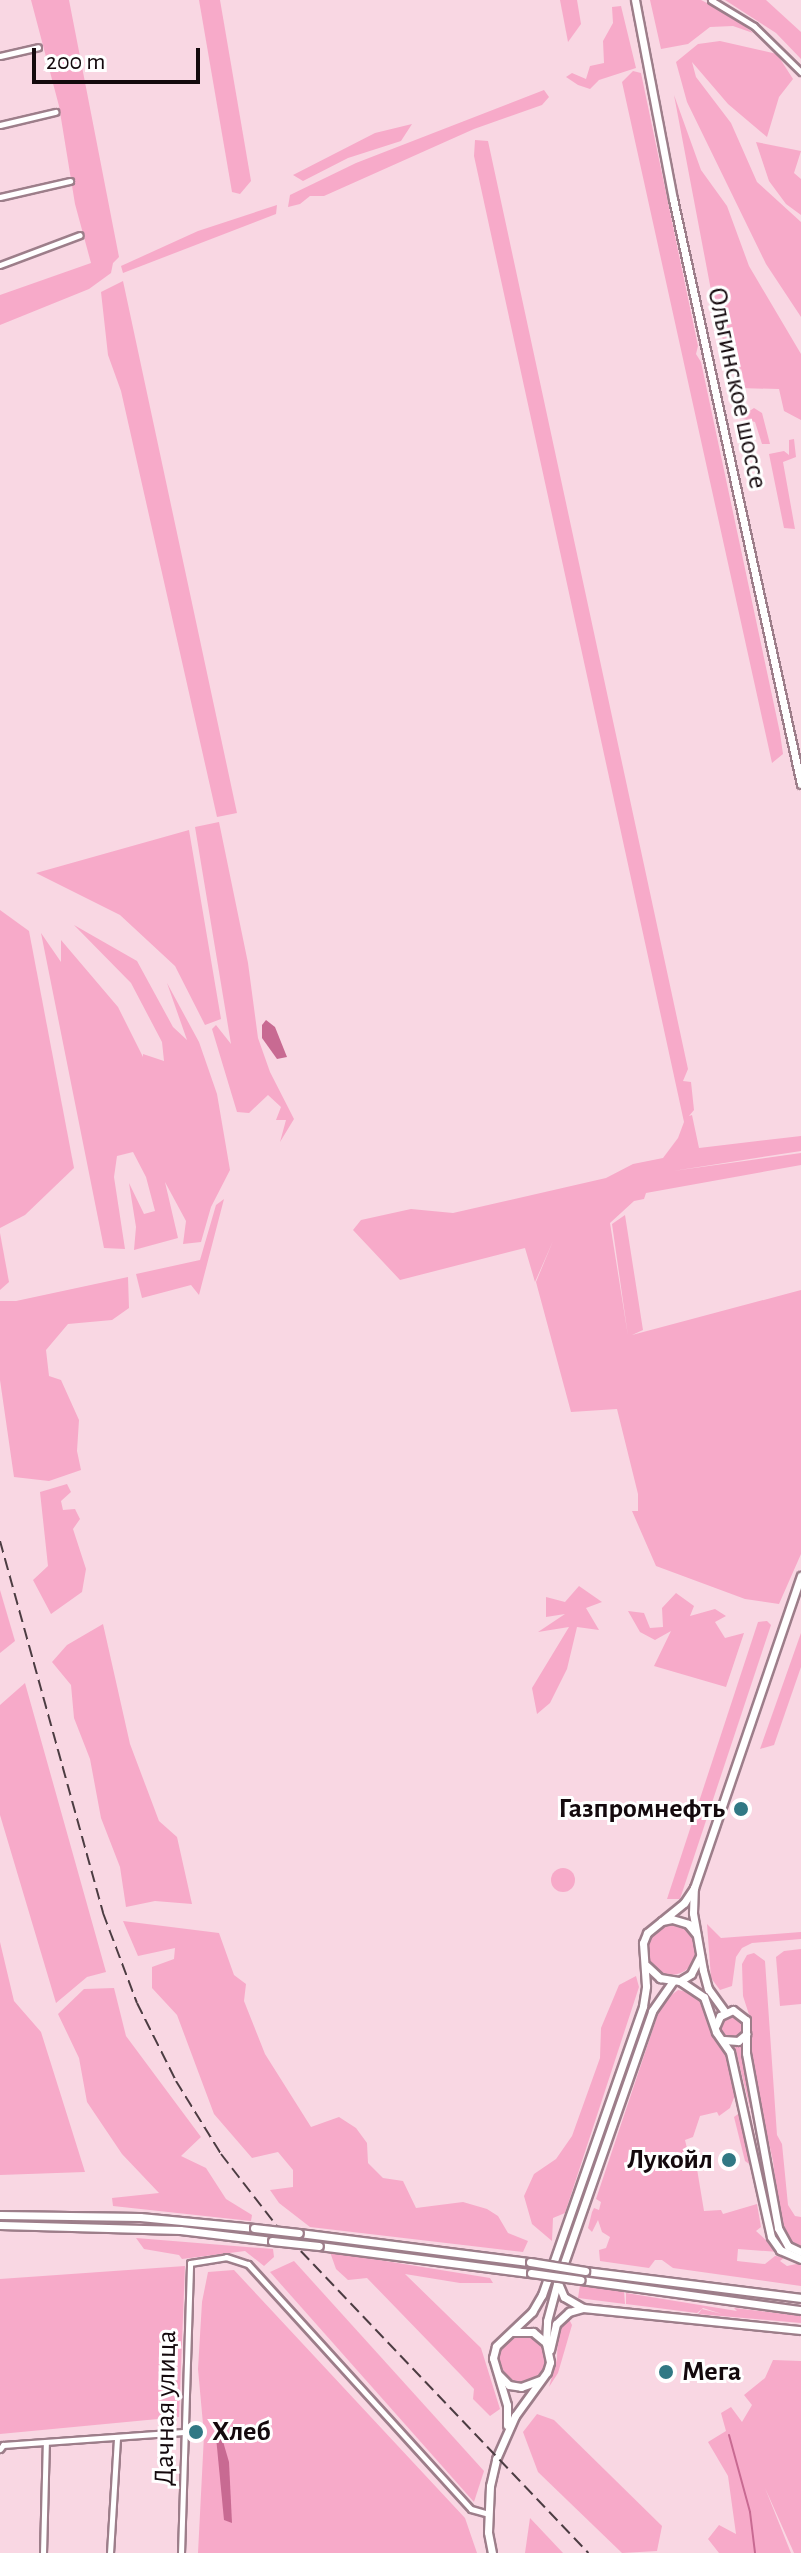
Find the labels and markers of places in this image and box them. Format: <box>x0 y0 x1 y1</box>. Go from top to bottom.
place label: Газпромнефть <box>558 1792 725 1826</box>
marker: Газпромнефть <box>732 1800 750 1818</box>
place label: Лукойл <box>627 2143 713 2177</box>
marker: Лукойл <box>720 2151 738 2169</box>
place label: Мега <box>682 2355 741 2389</box>
marker: Мега <box>657 2363 675 2381</box>
place label: Хлеб <box>212 2415 271 2449</box>
marker: Хлеб <box>187 2423 205 2441</box>

